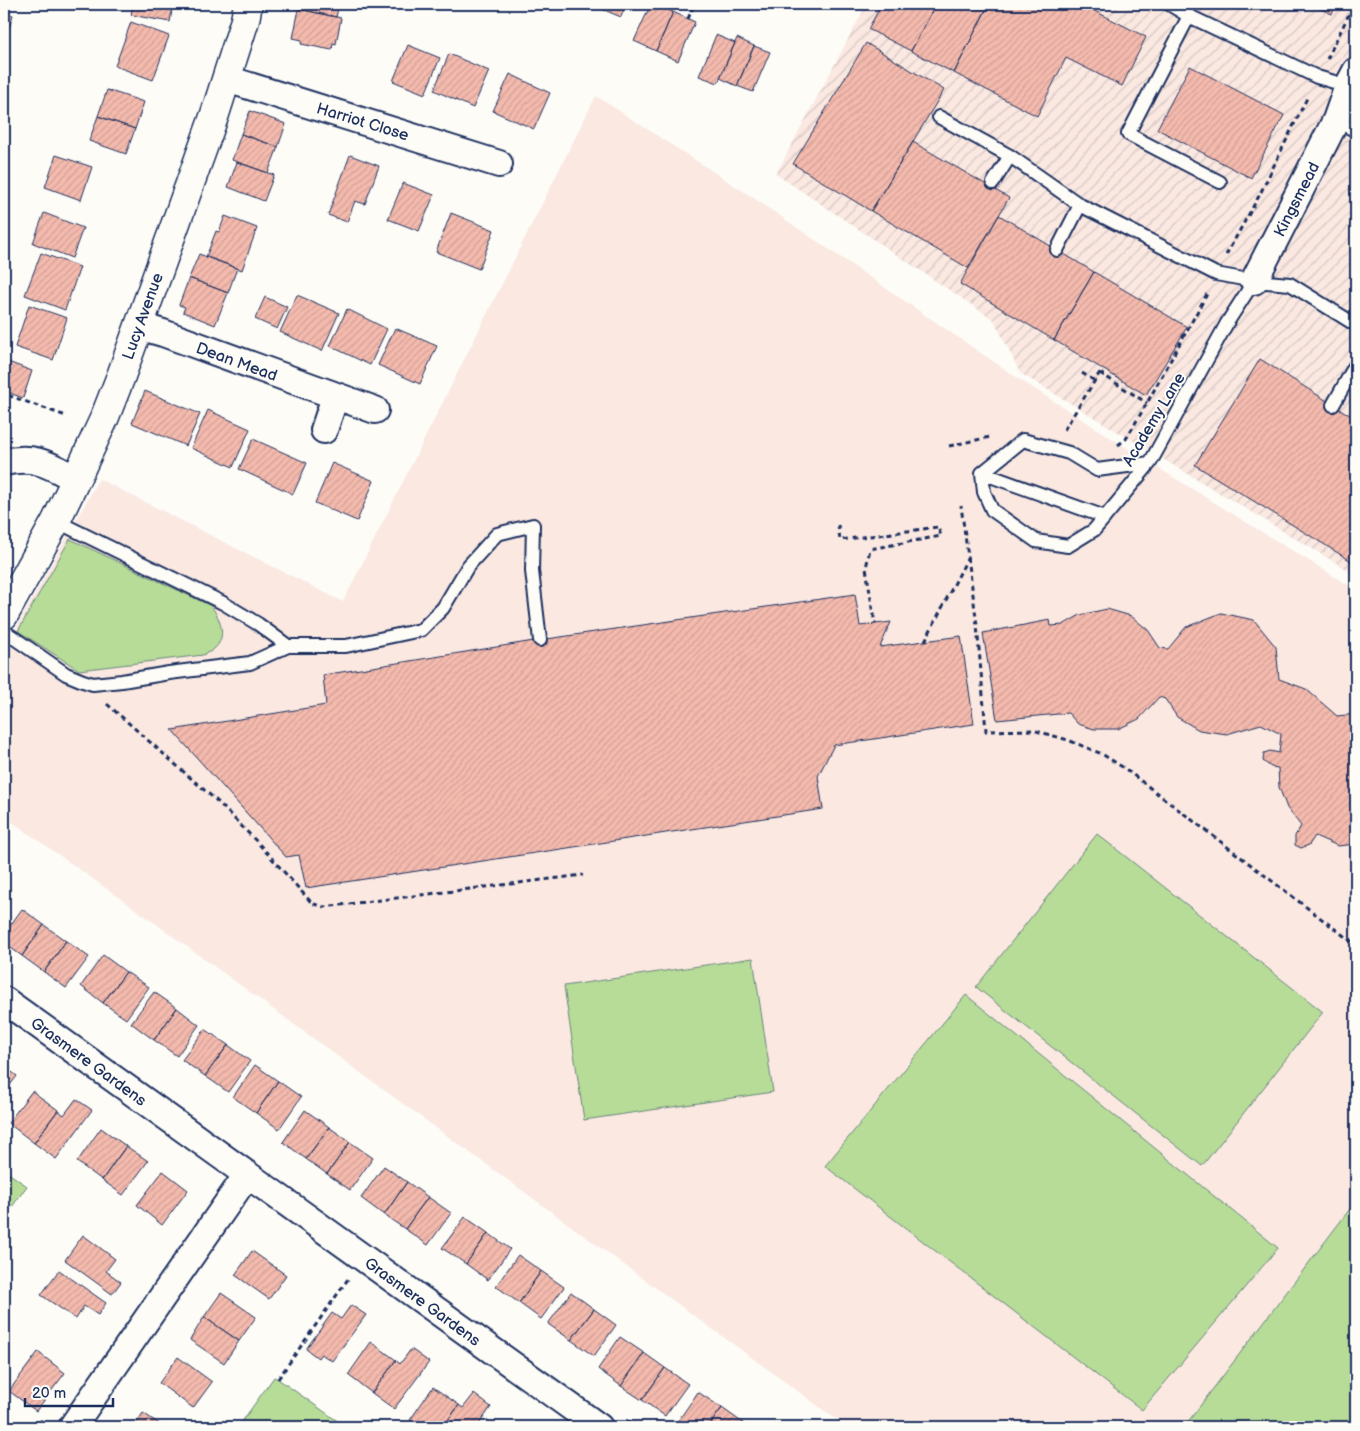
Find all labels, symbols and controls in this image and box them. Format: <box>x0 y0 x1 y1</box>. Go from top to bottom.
street label: Harriot Close <box>314 99 411 146</box>
street label: Kingsmead <box>1270 159 1324 240</box>
street label: Lucy Avenue <box>119 270 168 362</box>
street label: Dean Mead <box>193 339 280 386</box>
street label: Academy Lane <box>1119 369 1190 470</box>
street label: Grasmere Gardens <box>26 1014 150 1111</box>
street label: Grasmere Gardens <box>360 1254 484 1351</box>
scale bar <box>25 1376 112 1408</box>
text: 20 m <box>32 1384 66 1403</box>

